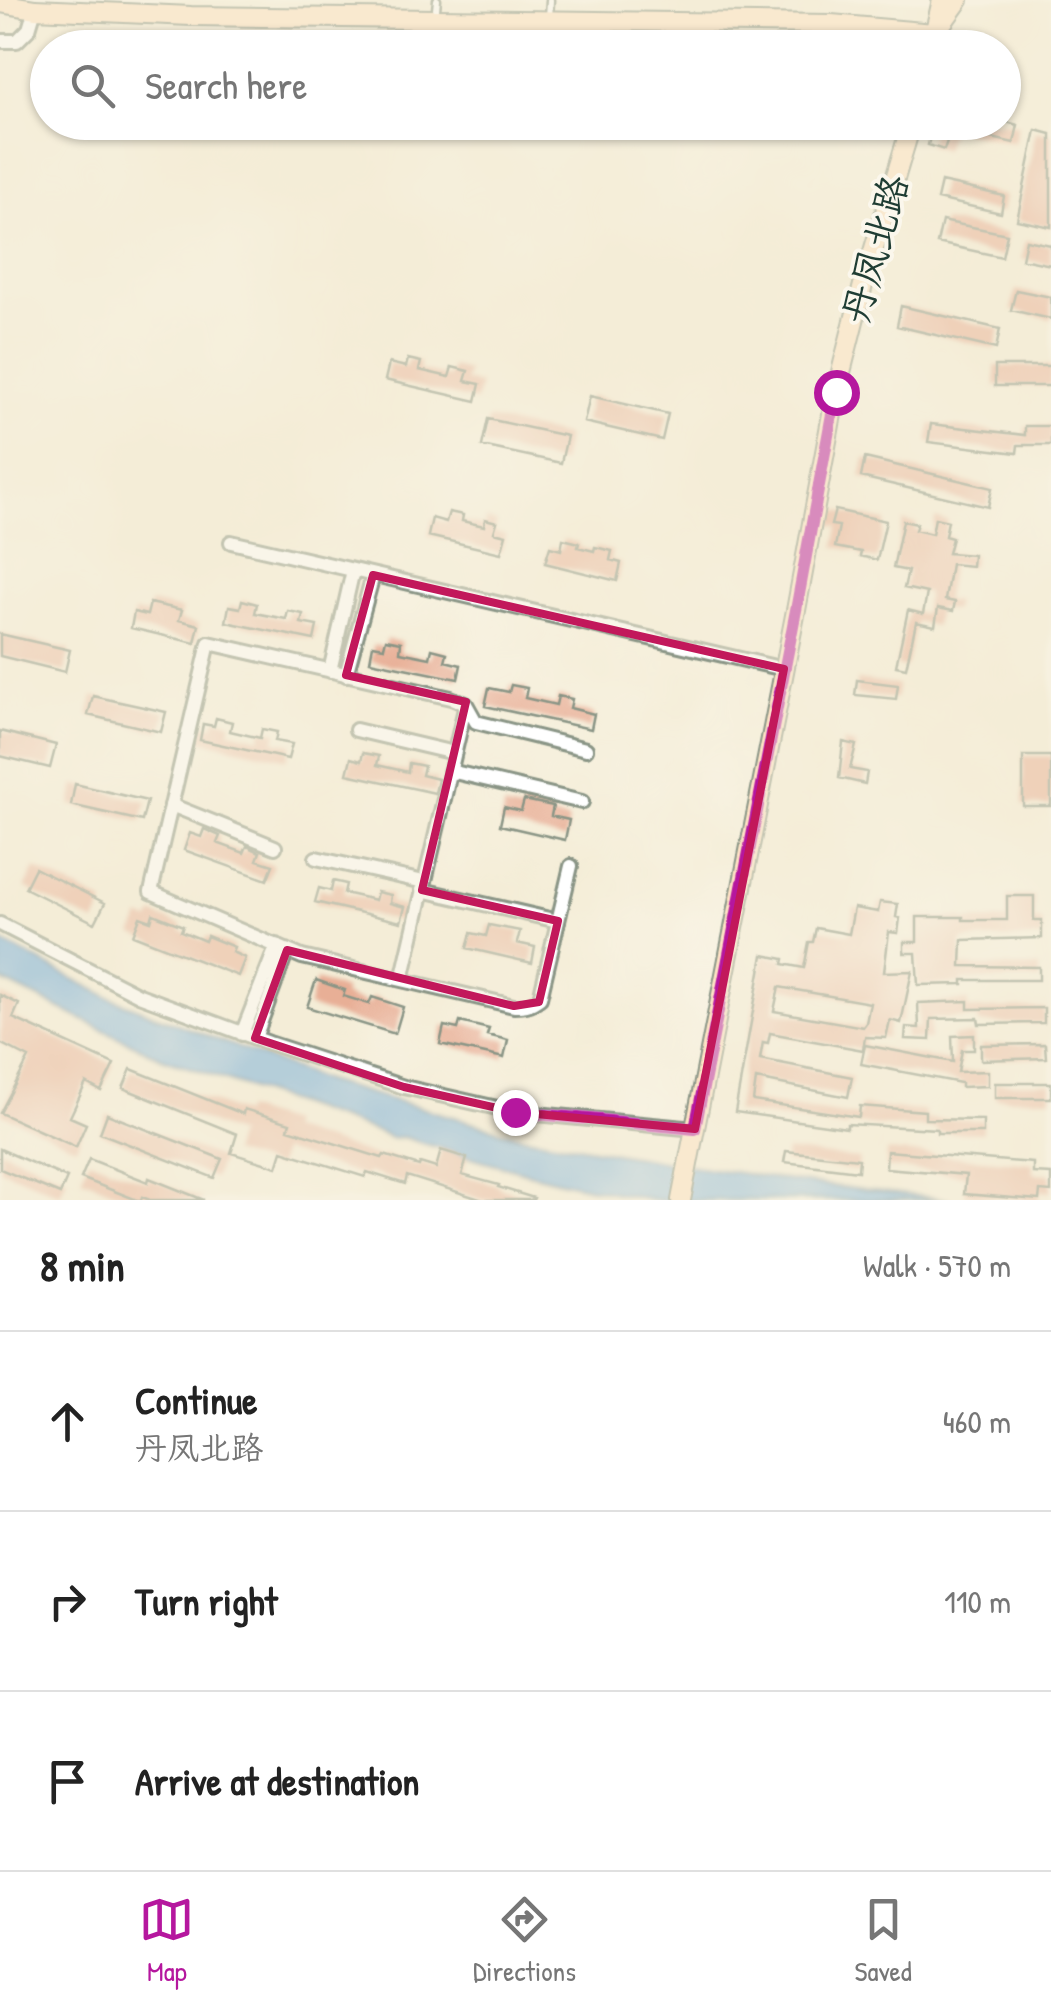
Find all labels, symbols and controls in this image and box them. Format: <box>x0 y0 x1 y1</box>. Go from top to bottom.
search box <box>30 30 1021 140</box>
icon: search <box>65 58 120 113</box>
text: Search here <box>145 59 307 111</box>
street label: 丹凤北路 <box>828 168 920 329</box>
route start <box>814 370 860 416</box>
route end <box>493 1090 539 1136</box>
text: 8 min <box>40 1237 125 1294</box>
text: Walk · 570 m <box>863 1244 1011 1287</box>
text: Continue <box>135 1374 257 1426</box>
icon: ahead <box>40 1394 95 1449</box>
text: 460 m <box>943 1400 1011 1443</box>
text: 丹凤北路 <box>135 1426 263 1469</box>
icon: right <box>40 1574 95 1629</box>
text: Turn right <box>135 1575 278 1627</box>
text: 110 m <box>944 1580 1011 1623</box>
icon: arrive <box>40 1754 95 1809</box>
text: Arrive at destination <box>135 1755 419 1807</box>
tab: Map <box>139 1892 194 1990</box>
tab: Directions <box>473 1892 576 1990</box>
tab: Saved <box>855 1892 912 1990</box>

